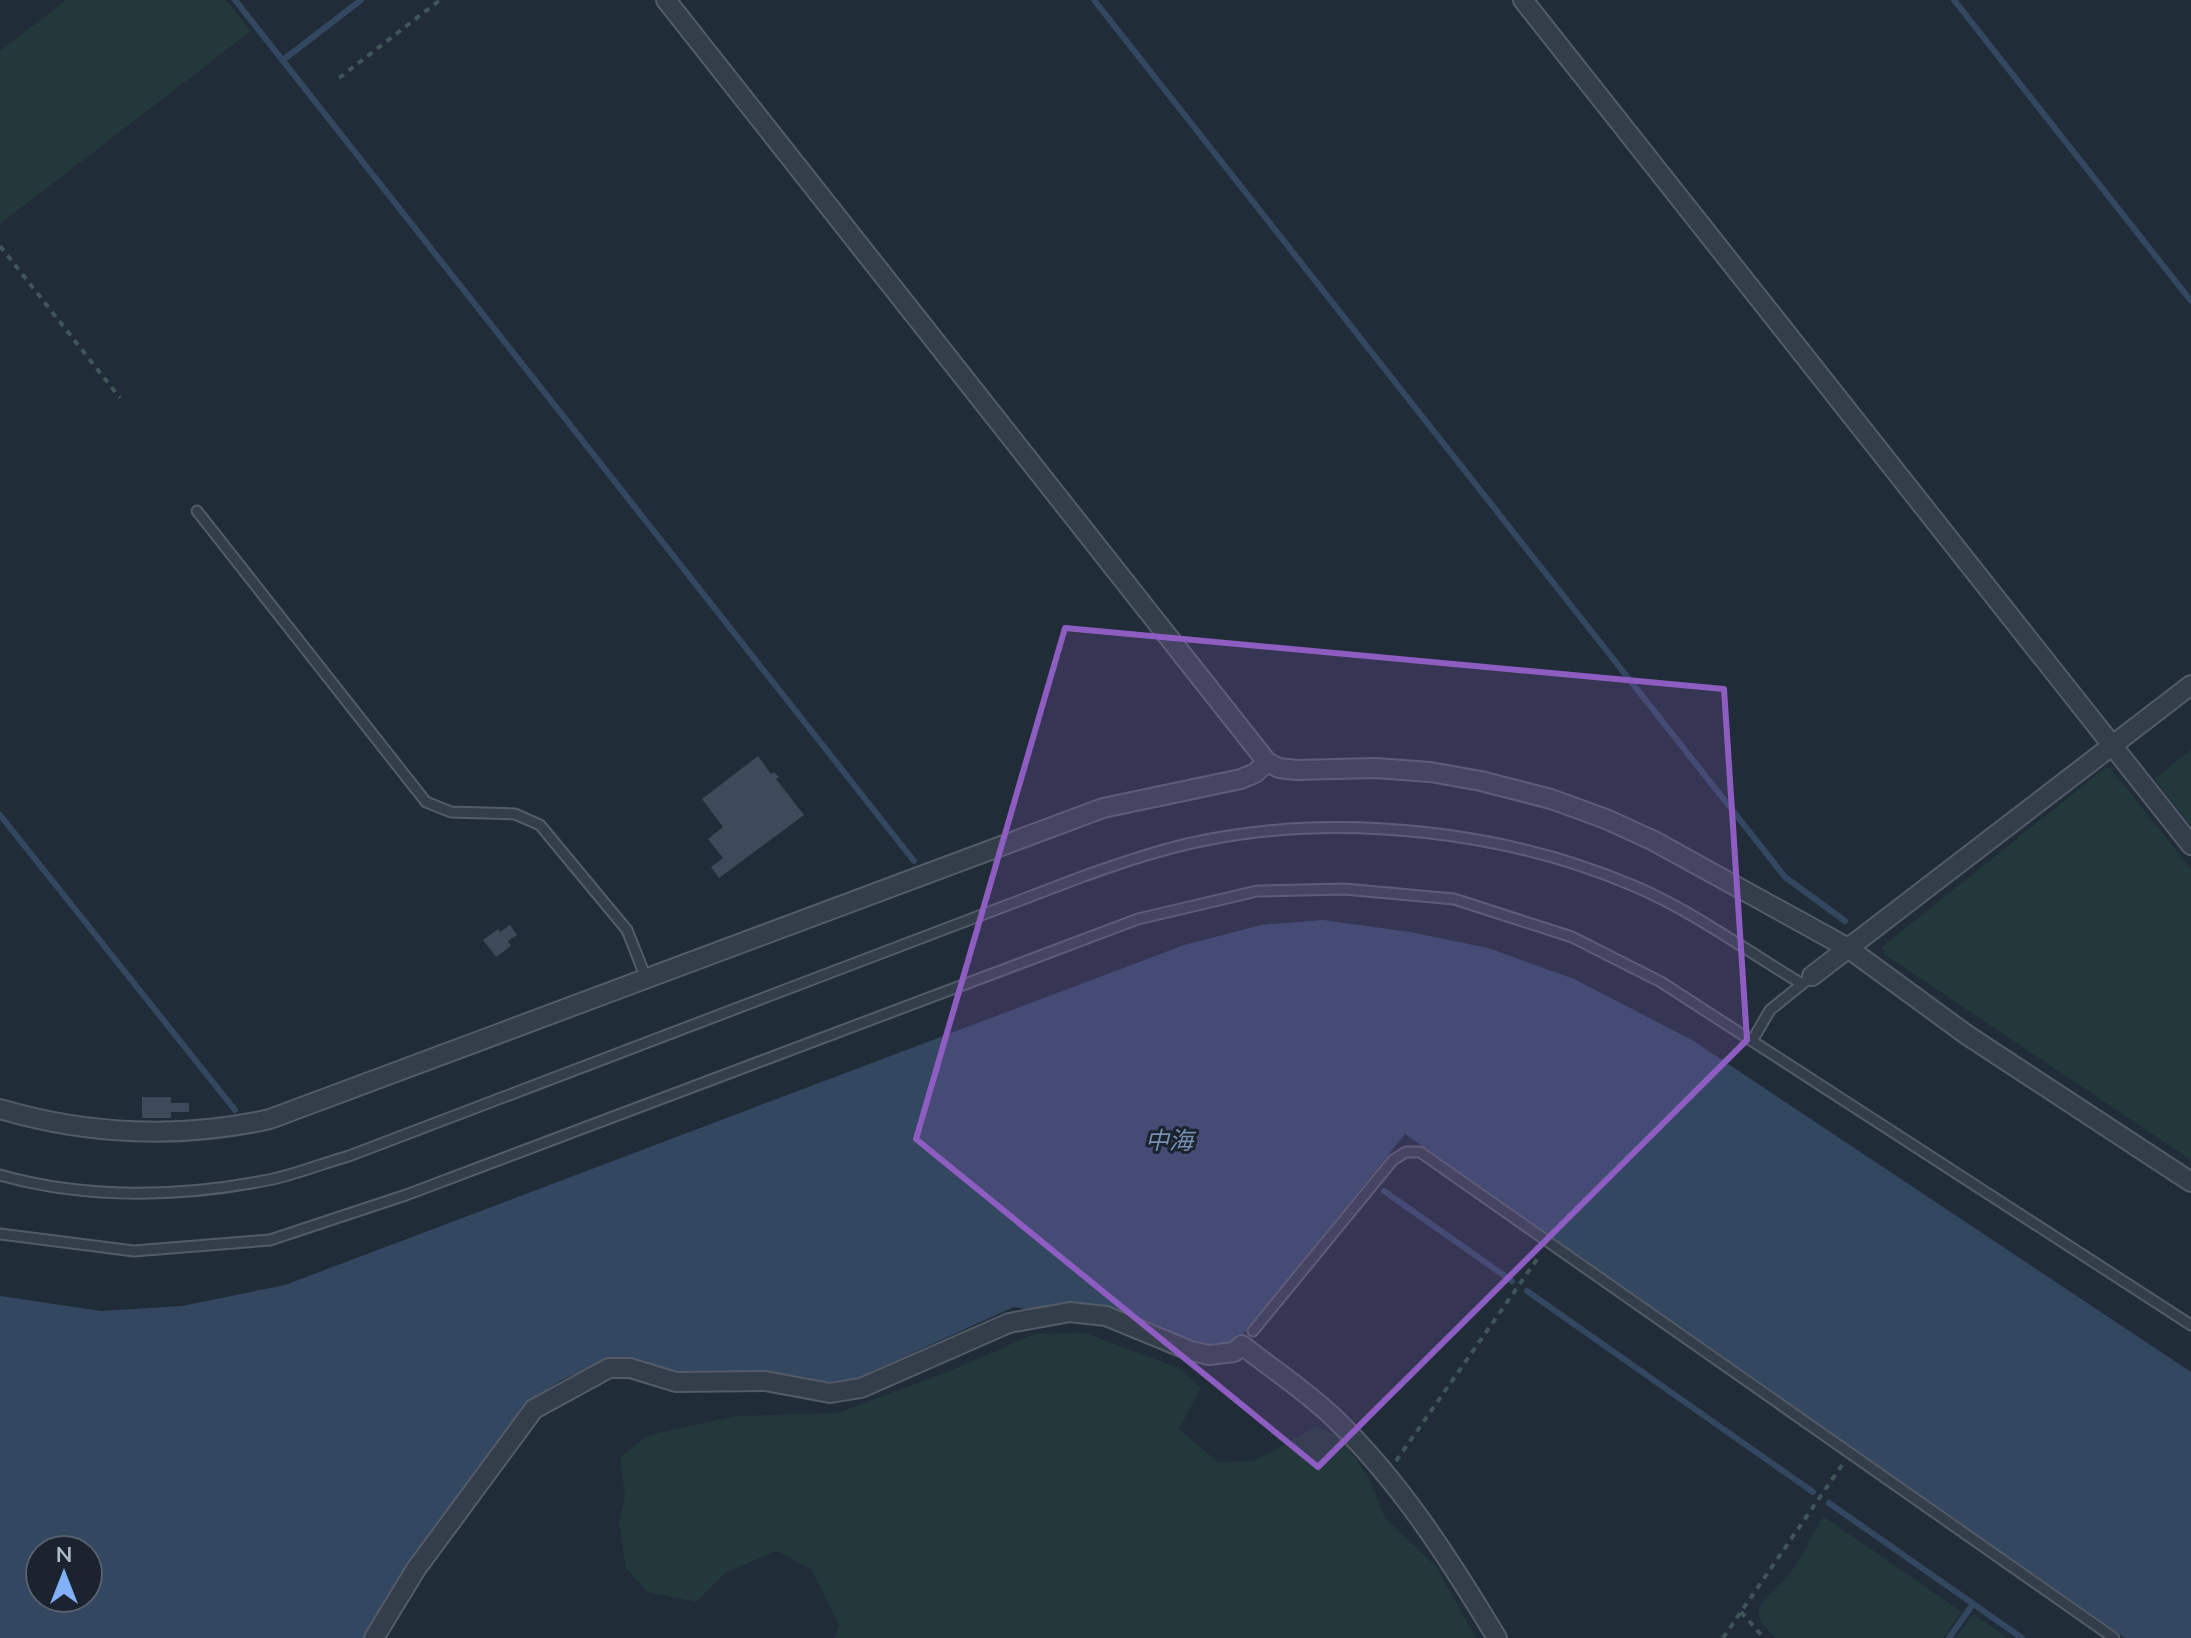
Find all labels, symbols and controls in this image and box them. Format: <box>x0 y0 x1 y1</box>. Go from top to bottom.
water label: 中海 <box>1145 1125 1197 1155</box>
north arrow <box>24 1534 104 1614</box>
text: N <box>56 1540 72 1568</box>

